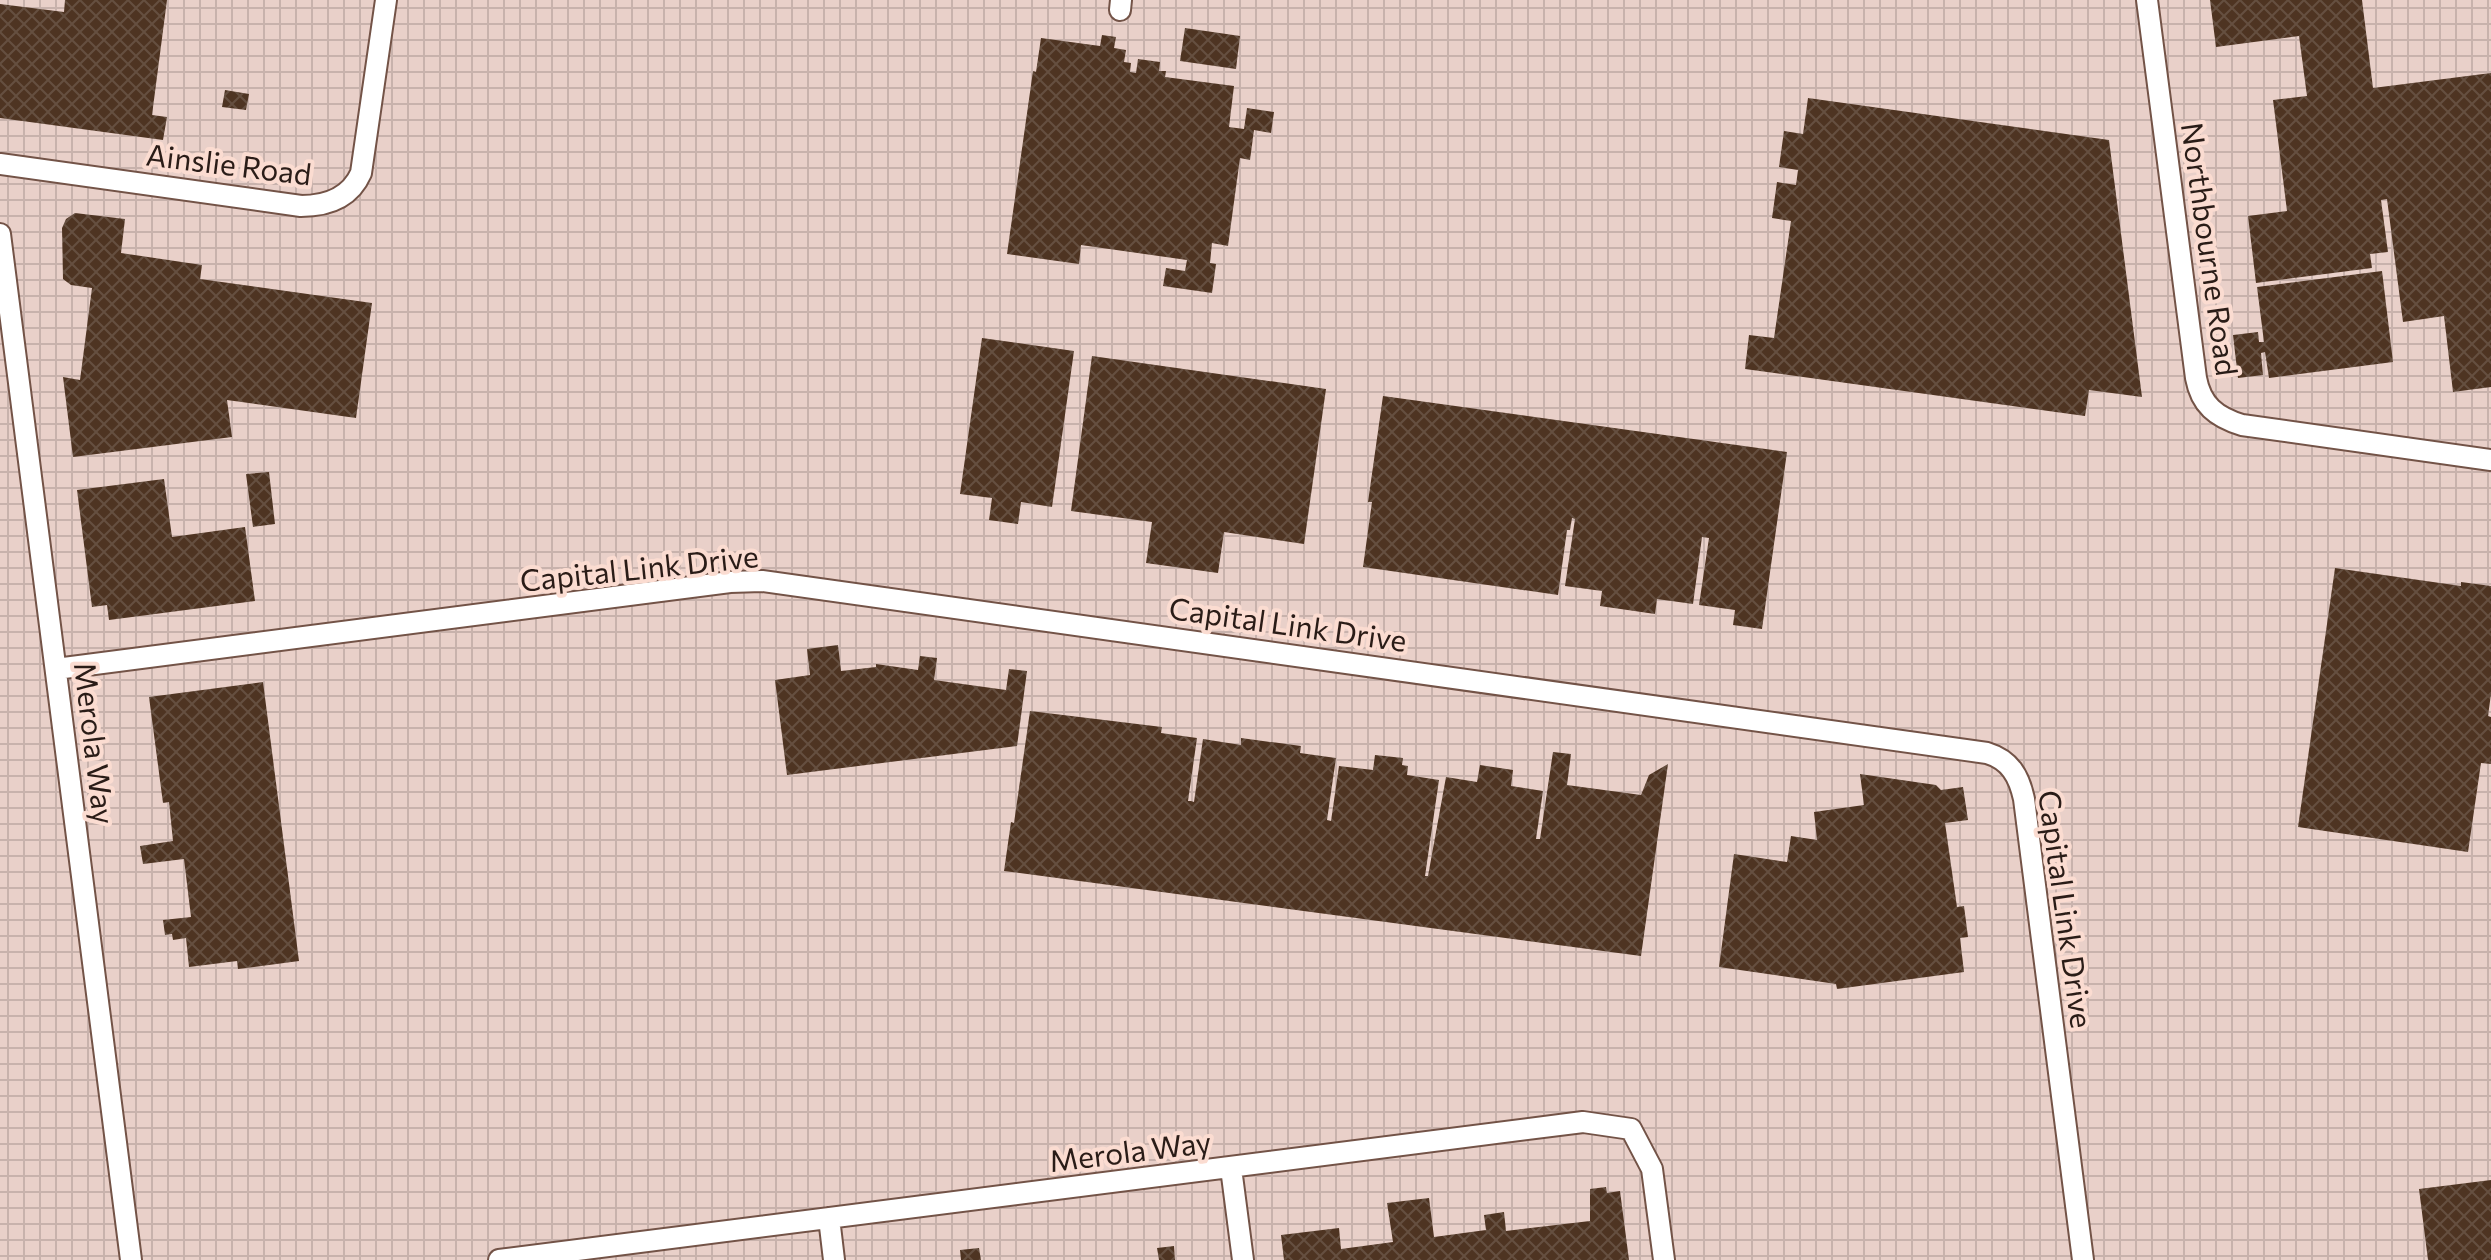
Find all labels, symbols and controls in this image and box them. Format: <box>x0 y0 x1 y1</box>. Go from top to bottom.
street label: Northbourne Road <box>2175 120 2247 378</box>
street label: Ainslie Road <box>144 135 314 191</box>
street label: Capital Link Drive <box>518 536 760 598</box>
street label: Capital Link Drive <box>1167 588 1409 658</box>
street label: Merola Way <box>68 660 124 826</box>
street label: Capital Link Drive <box>2032 788 2102 1030</box>
street label: Merola Way <box>1047 1122 1213 1178</box>

